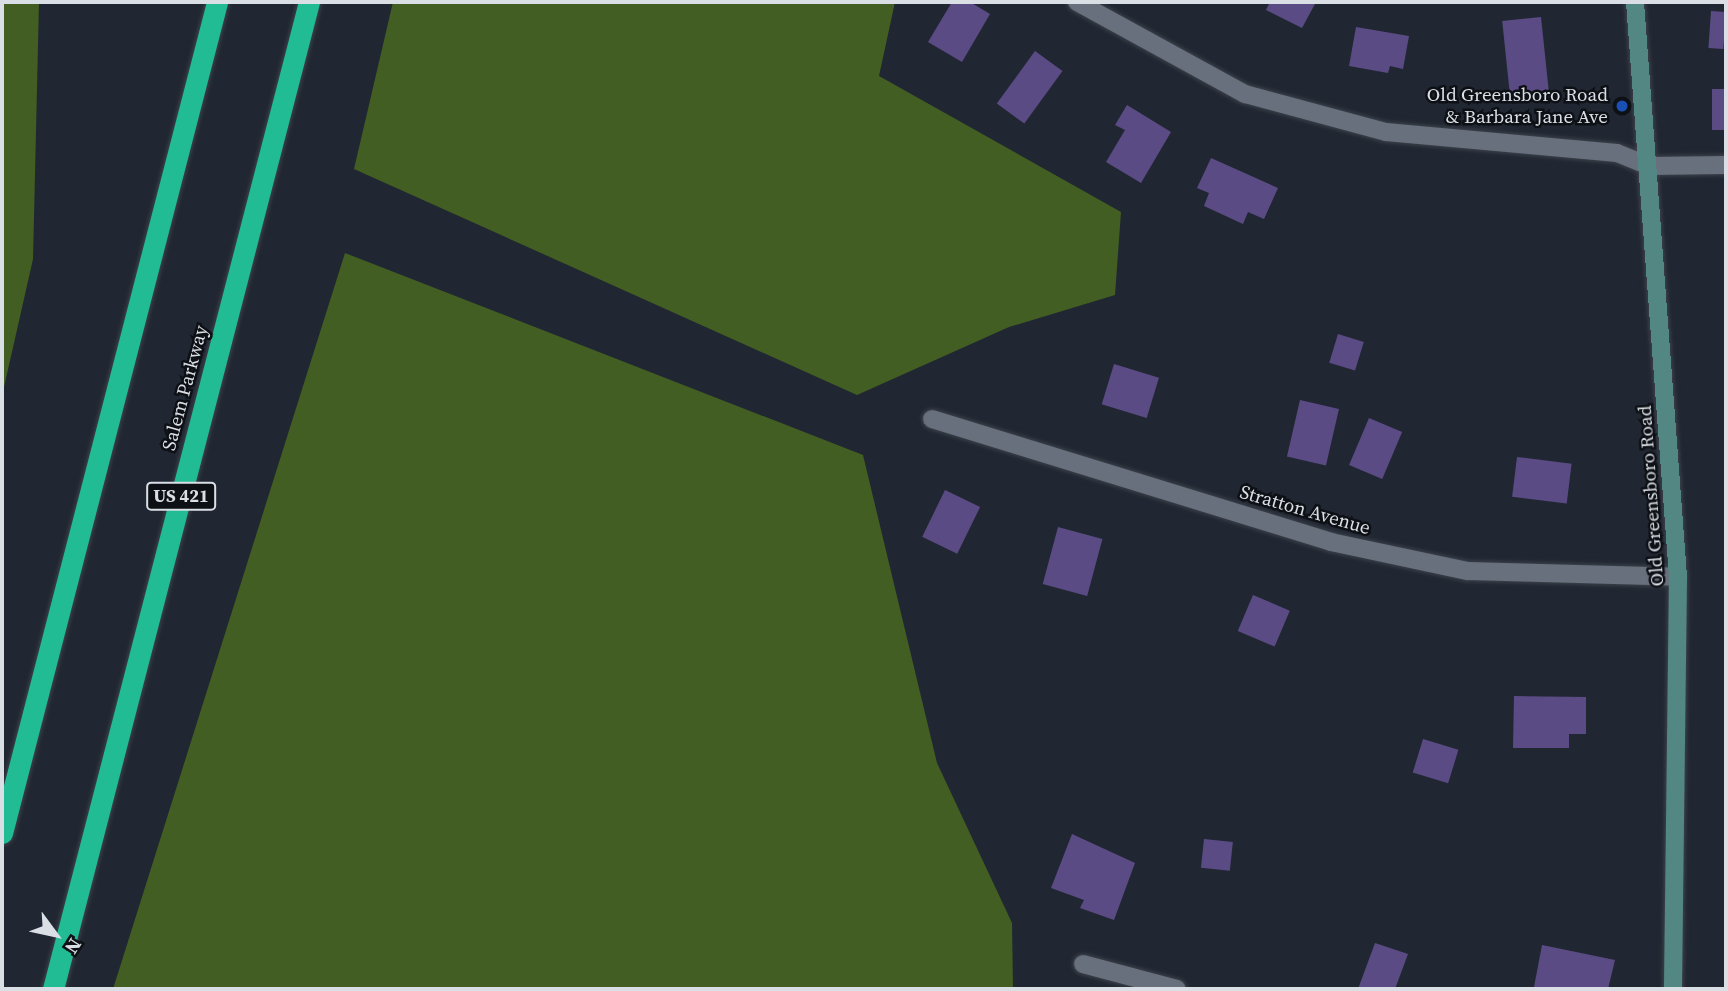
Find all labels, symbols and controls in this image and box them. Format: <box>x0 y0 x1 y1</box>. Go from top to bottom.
place label: Old Greensboro Road & Barbara Jane Ave <box>1427 84 1608 128</box>
marker: Old Greensboro Road & Barbara Jane Ave <box>1614 98 1630 114</box>
street label: Salem Parkway <box>157 323 213 453</box>
street label: Old Greensboro Road <box>1633 405 1669 587</box>
street label: Stratton Avenue <box>1237 481 1373 539</box>
road number: US 421 <box>146 482 216 510</box>
north arrow <box>21 900 91 970</box>
text: N <box>59 934 88 959</box>

